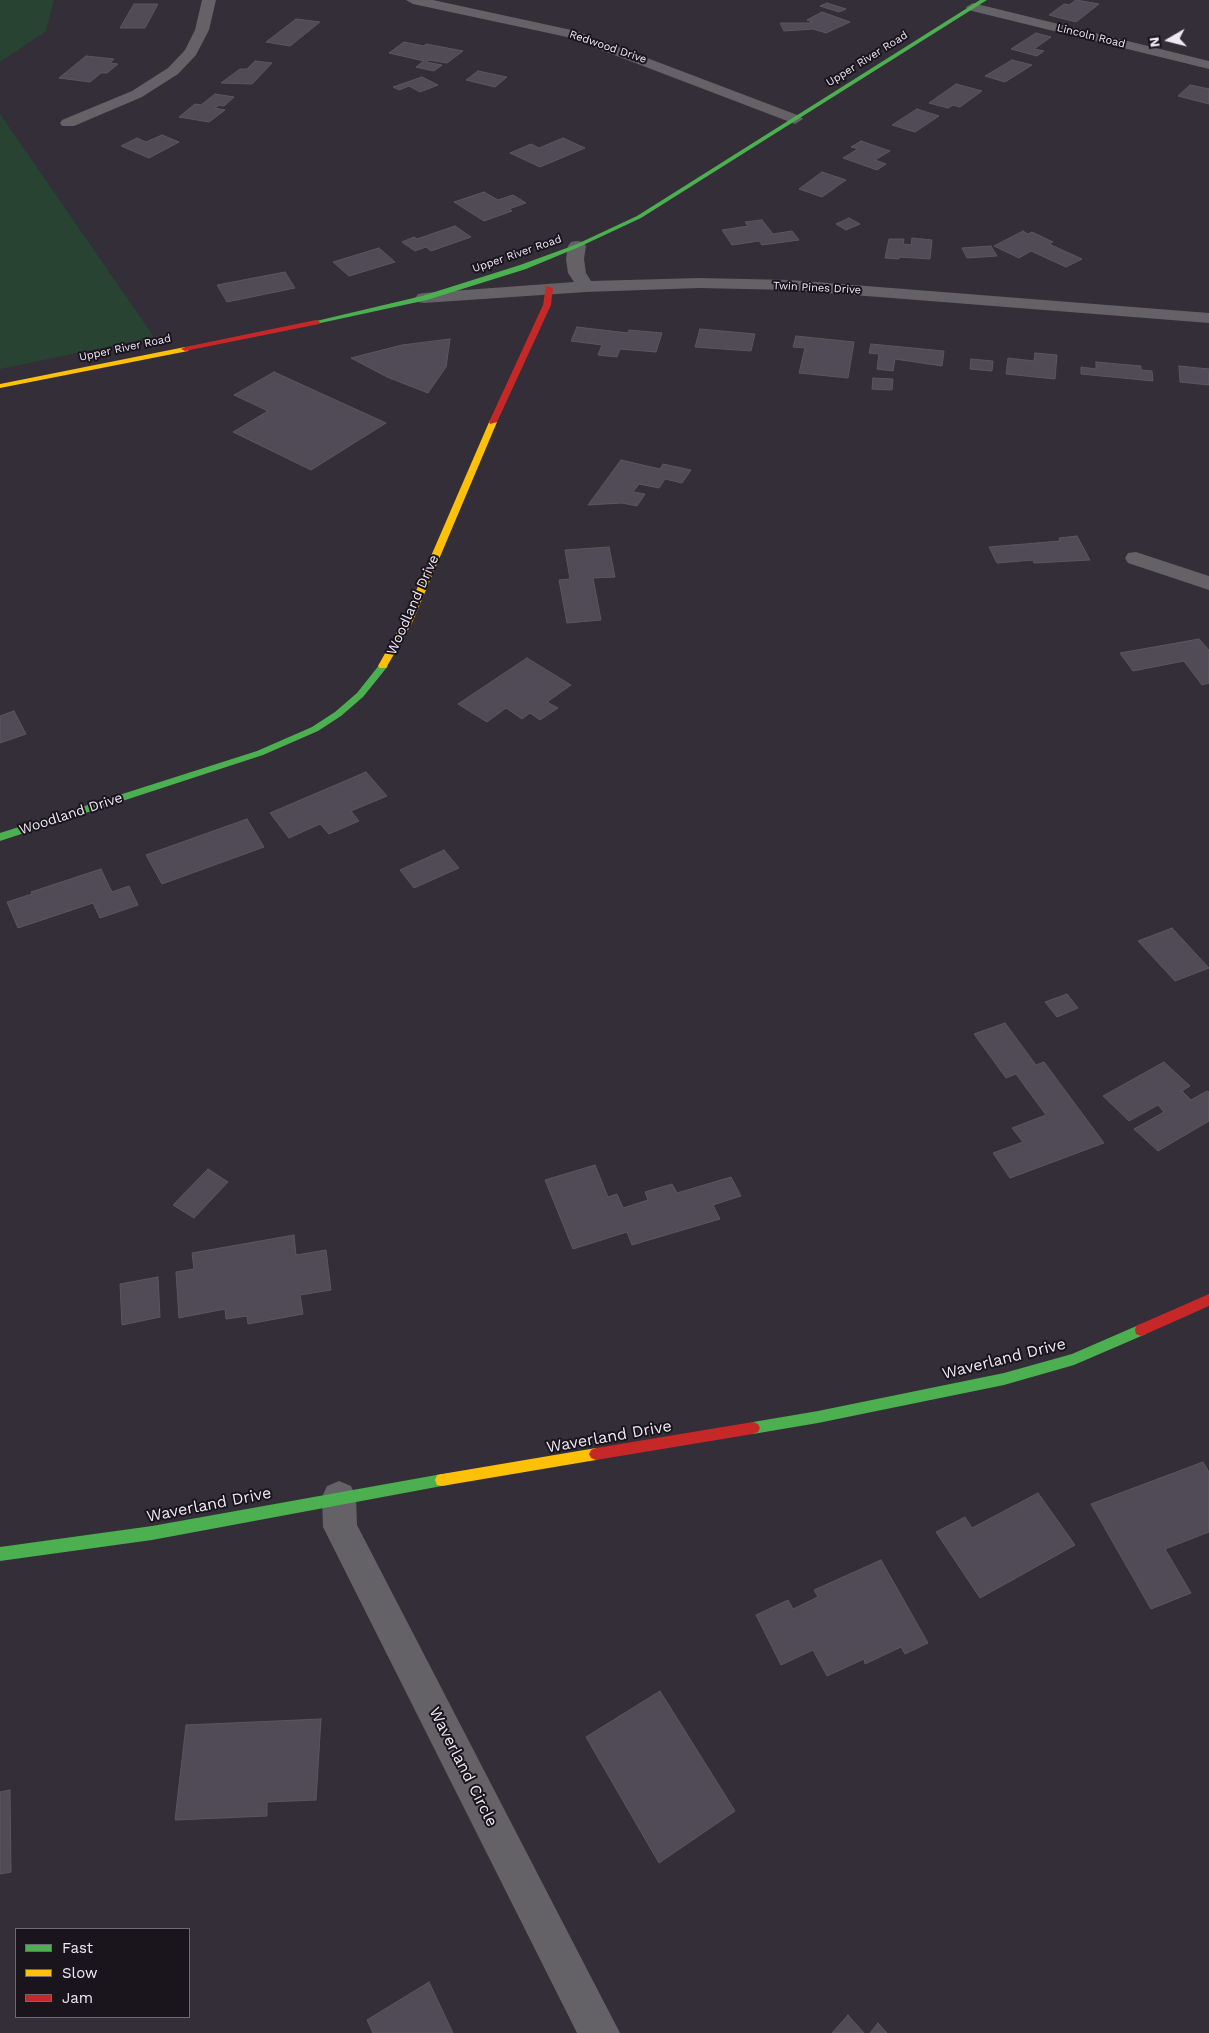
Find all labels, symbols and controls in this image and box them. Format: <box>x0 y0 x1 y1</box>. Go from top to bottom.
north arrow <box>1144 15 1194 65</box>
street label: Lincoln Road <box>1056 21 1126 51</box>
street label: Redwood Drive <box>568 28 648 66</box>
street label: Upper River Road <box>824 29 910 89</box>
text: N <box>1146 36 1163 48</box>
street label: Upper River Road <box>471 233 563 275</box>
street label: Twin Pines Drive <box>773 279 861 297</box>
street label: Upper River Road <box>78 332 172 364</box>
street label: Woodland Drive <box>383 552 443 658</box>
street label: Woodland Drive <box>17 789 125 839</box>
street label: Waverland Drive <box>940 1334 1068 1384</box>
street label: Waverland Drive <box>545 1417 673 1457</box>
street label: Waverland Drive <box>145 1483 273 1527</box>
street label: Waverland Circle <box>425 1704 501 1830</box>
legend <box>15 1928 190 2018</box>
text: Fast <box>62 1939 93 1957</box>
text: Slow <box>62 1964 98 1982</box>
text: Jam <box>62 1989 93 2007</box>

